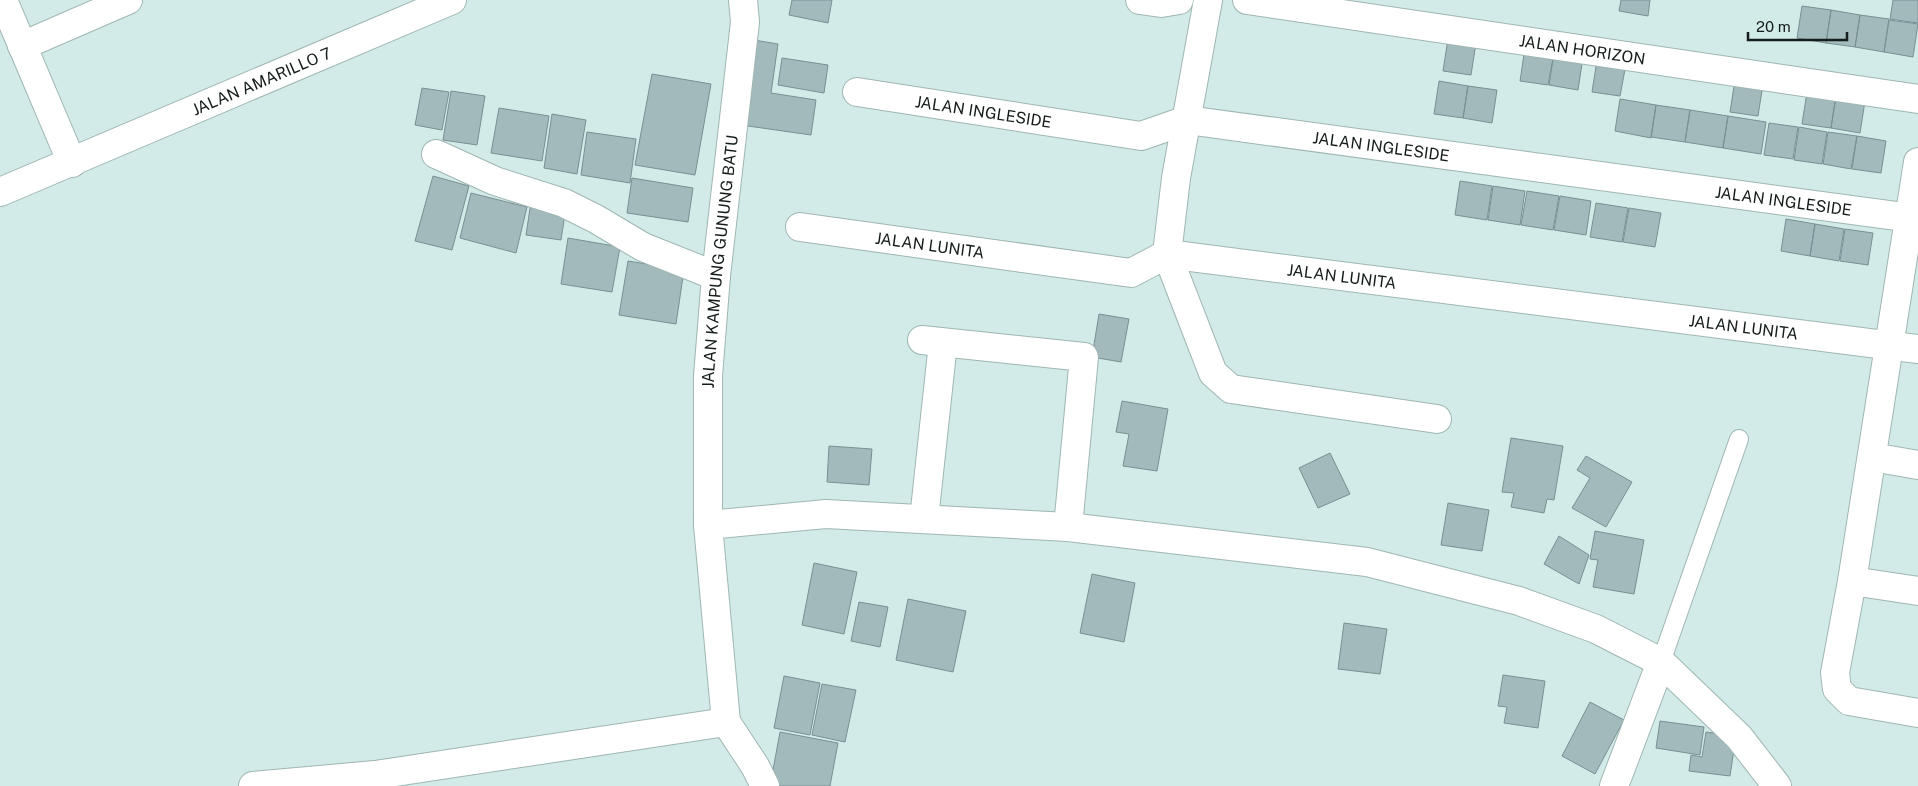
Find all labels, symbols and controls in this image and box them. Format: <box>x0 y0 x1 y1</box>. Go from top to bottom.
scale bar <box>1748 10 1847 42</box>
text: 20 m <box>1756 18 1791 35</box>
street label: JALAN HORIZON <box>1518 31 1647 68</box>
street label: JALAN AMARILLO 7 <box>189 43 334 119</box>
street label: JALAN INGLESIDE <box>914 92 1053 132</box>
street label: JALAN INGLESIDE <box>1312 128 1451 165</box>
street label: JALAN KAMPUNG GUNUNG BATU <box>699 134 742 388</box>
street label: JALAN INGLESIDE <box>1714 182 1853 219</box>
street label: JALAN LUNITA <box>874 228 986 262</box>
street label: JALAN LUNITA <box>1286 260 1397 292</box>
street label: JALAN LUNITA <box>1688 311 1799 343</box>

